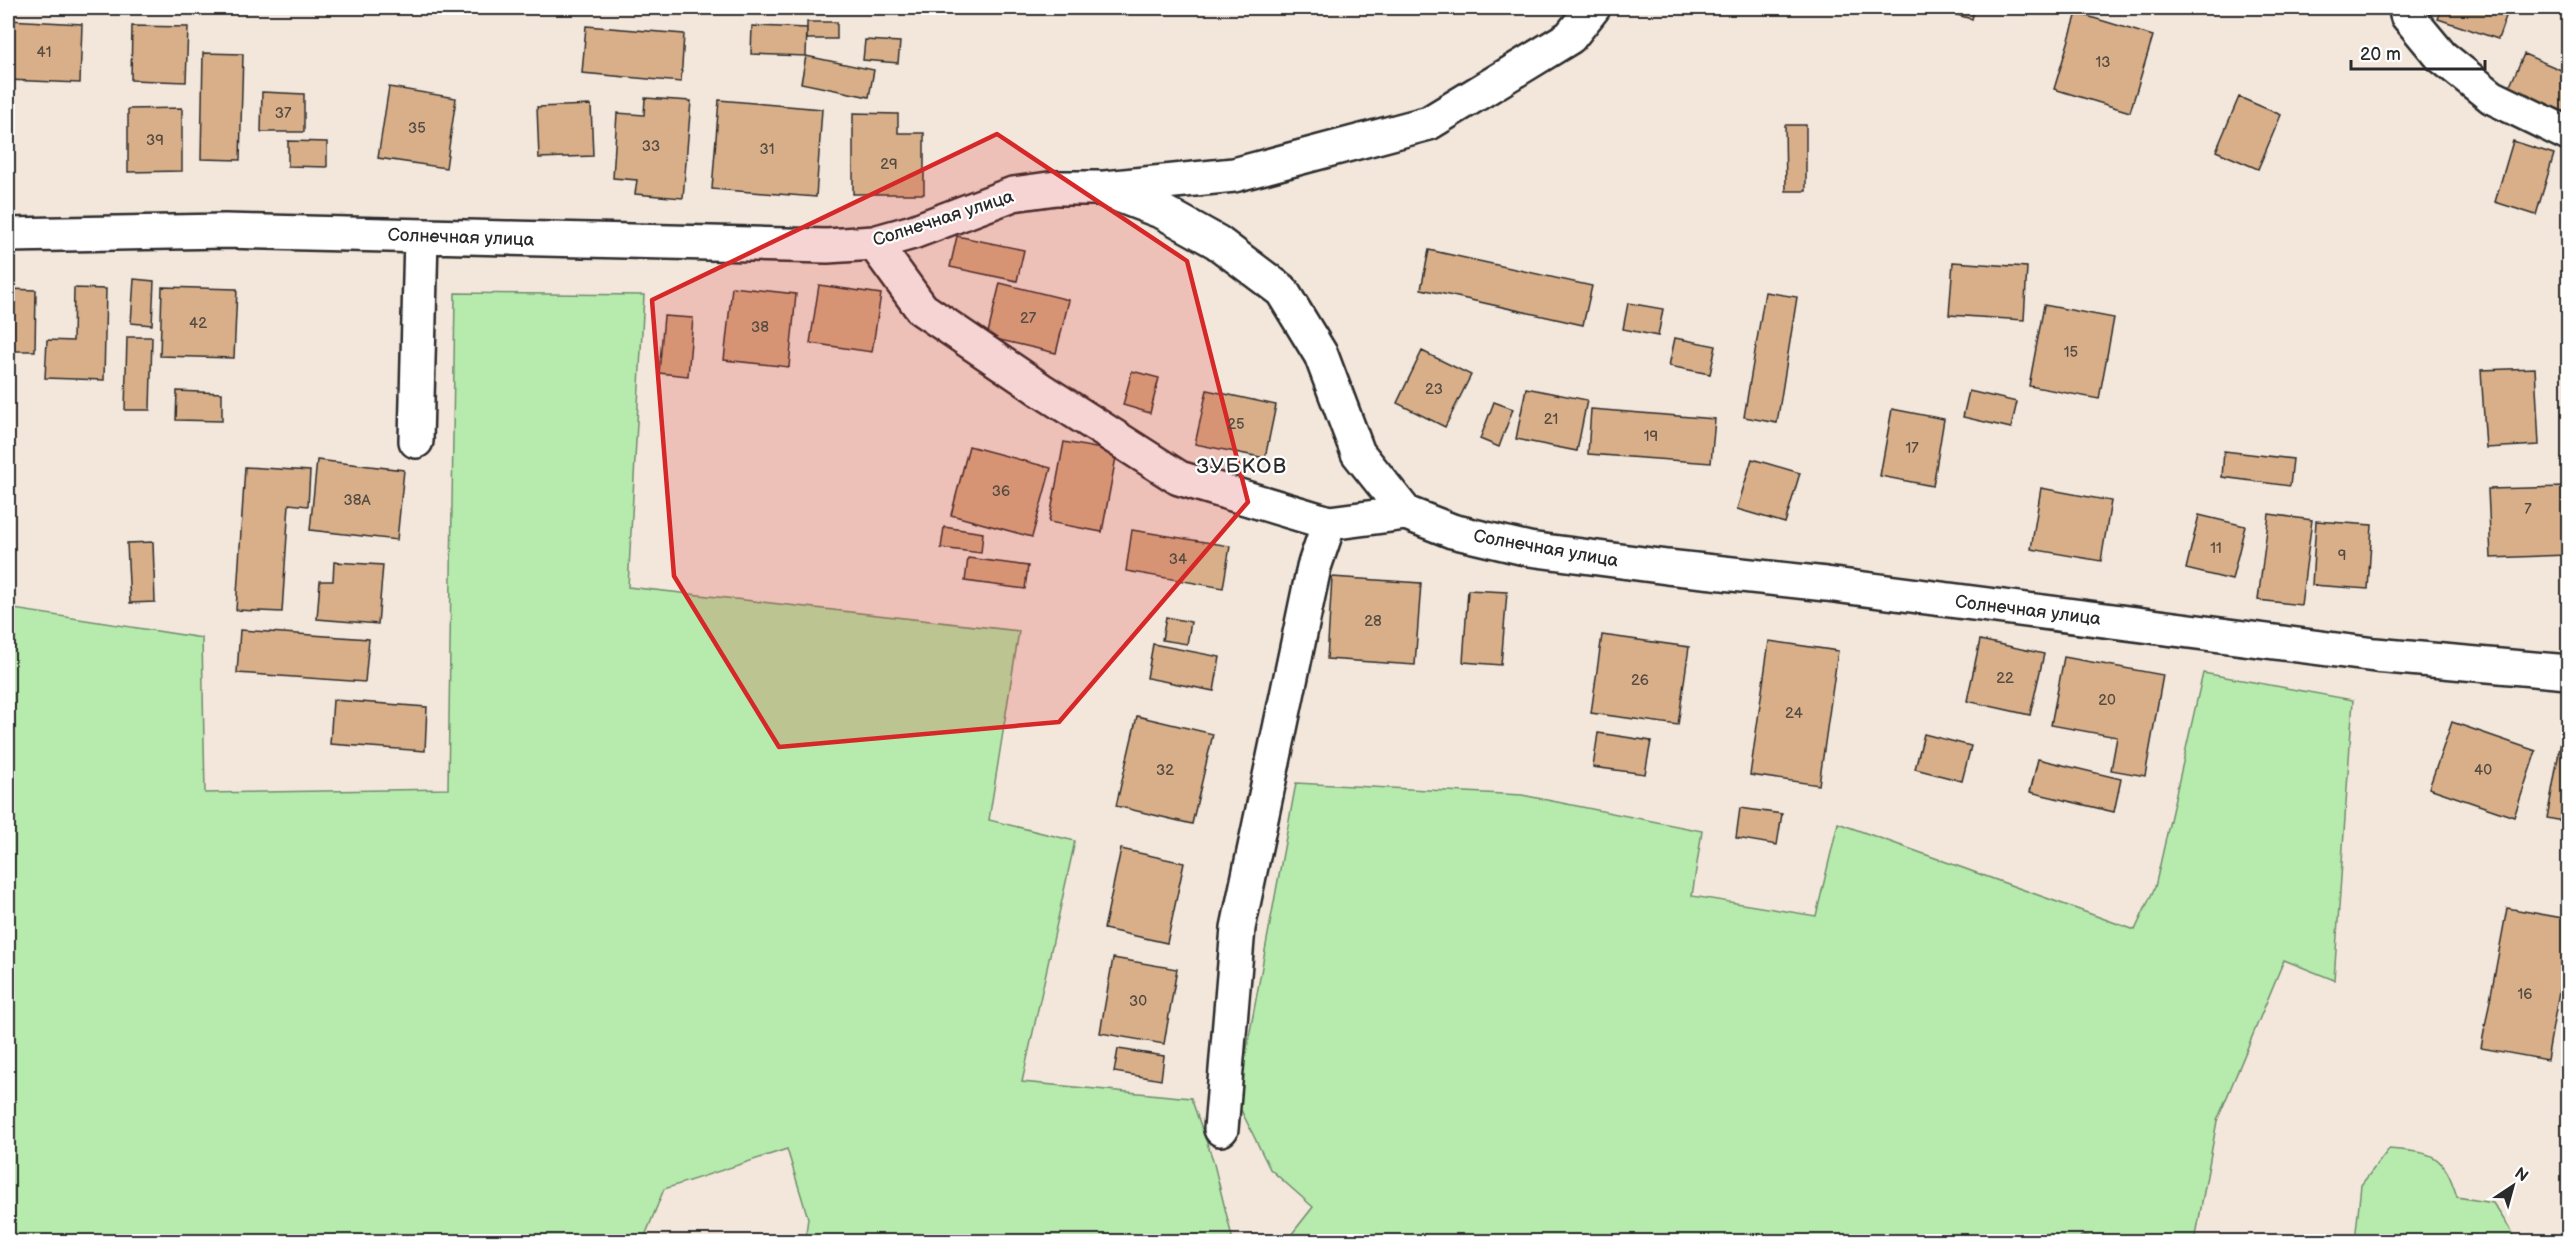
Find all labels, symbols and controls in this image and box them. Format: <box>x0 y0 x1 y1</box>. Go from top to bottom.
scale bar <box>2351 33 2484 71</box>
house number: 41 <box>37 43 51 62</box>
text: 20 m <box>2360 44 2401 65</box>
house number: 13 <box>2095 53 2111 72</box>
house number: 37 <box>275 104 292 123</box>
house number: 35 <box>408 119 426 138</box>
house number: 39 <box>146 131 164 150</box>
house number: 33 <box>642 137 660 156</box>
house number: 31 <box>759 140 775 159</box>
house number: 29 <box>880 155 898 174</box>
street label: Солнечная улица <box>870 186 1016 251</box>
street label: Солнечная улица <box>387 224 535 251</box>
house number: 27 <box>1020 309 1037 328</box>
house number: 42 <box>189 314 207 333</box>
house number: 38 <box>751 318 769 337</box>
house number: 15 <box>2064 343 2078 362</box>
house number: 23 <box>1425 380 1443 399</box>
house number: 21 <box>1544 410 1558 429</box>
house number: 25 <box>1227 415 1245 434</box>
house number: 19 <box>1644 427 1658 446</box>
house number: 17 <box>1905 439 1919 458</box>
district label: ЗУБКОВ <box>1196 454 1288 479</box>
house number: 36 <box>992 482 1010 501</box>
house number: 38А <box>343 491 371 510</box>
house number: 7 <box>2524 500 2532 519</box>
street label: Солнечная улица <box>1472 525 1620 572</box>
house number: 11 <box>2210 539 2222 558</box>
house number: 9 <box>2338 546 2346 565</box>
house number: 34 <box>1169 550 1187 569</box>
street label: Солнечная улица <box>1954 591 2102 630</box>
house number: 28 <box>1364 612 1382 631</box>
house number: 22 <box>1996 669 2014 688</box>
house number: 26 <box>1631 671 1649 690</box>
house number: 20 <box>2098 691 2116 710</box>
house number: 24 <box>1785 704 1803 723</box>
house number: 32 <box>1156 761 1174 780</box>
house number: 40 <box>2474 761 2492 780</box>
house number: 16 <box>2518 985 2532 1004</box>
house number: 30 <box>1129 992 1147 1011</box>
north arrow <box>2483 1156 2543 1216</box>
text: N <box>2510 1164 2531 1186</box>

